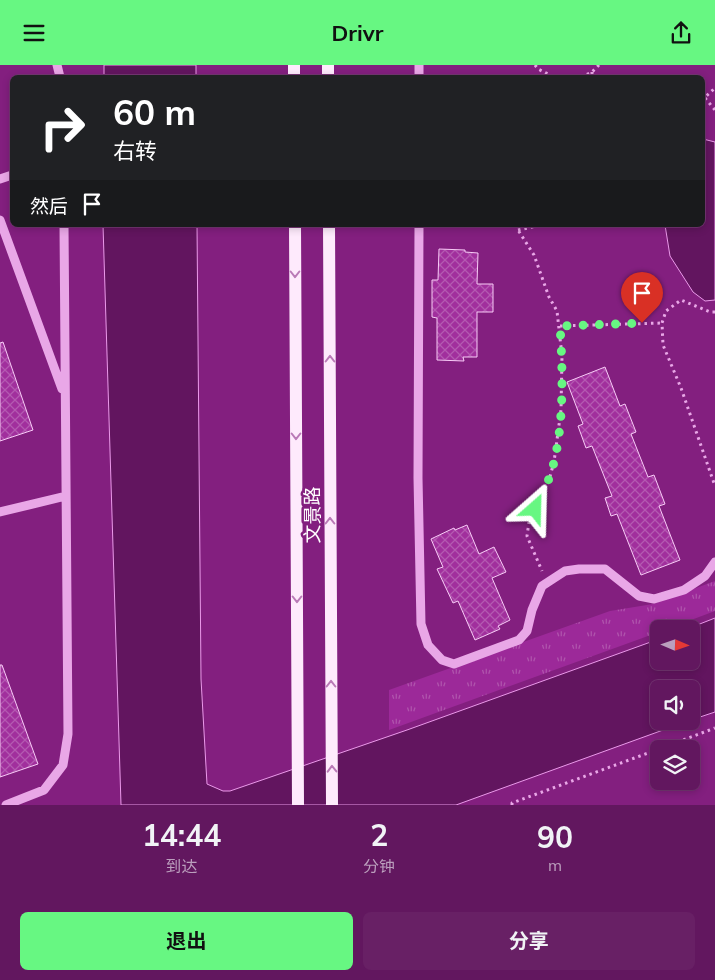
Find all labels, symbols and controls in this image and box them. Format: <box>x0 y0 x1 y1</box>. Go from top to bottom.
icon: menu <box>20 19 48 47</box>
text: Drivr <box>332 19 383 47</box>
icon: share <box>667 19 695 47</box>
text: 60 m <box>113 90 196 134</box>
icon: right <box>30 95 95 160</box>
text: 右转 <box>113 137 157 165</box>
icon: arrive <box>78 190 106 218</box>
text: 然后 <box>30 194 68 218</box>
one-way arrow <box>290 270 300 278</box>
pin <box>621 272 663 323</box>
icon: arrive <box>628 279 656 307</box>
one-way arrow <box>325 354 335 362</box>
one-way arrow <box>291 432 301 440</box>
position arrow <box>508 482 560 534</box>
street label: 文景路 <box>300 486 324 544</box>
one-way arrow <box>325 517 336 525</box>
one-way arrow <box>292 595 302 603</box>
north arrow <box>650 620 700 670</box>
map controls <box>650 620 700 790</box>
one-way arrow <box>326 679 336 687</box>
button: sound <box>650 680 700 730</box>
button: layers <box>650 740 700 790</box>
one-way arrow <box>327 764 337 772</box>
text: 14:44 <box>142 816 221 854</box>
text: 2 <box>370 816 388 854</box>
text: 90 <box>537 818 573 856</box>
text: m <box>548 855 562 875</box>
text: 到达 <box>166 856 198 876</box>
text: 分钟 <box>363 856 395 876</box>
button: 退出 <box>20 912 353 970</box>
button: 分享 <box>363 912 695 970</box>

